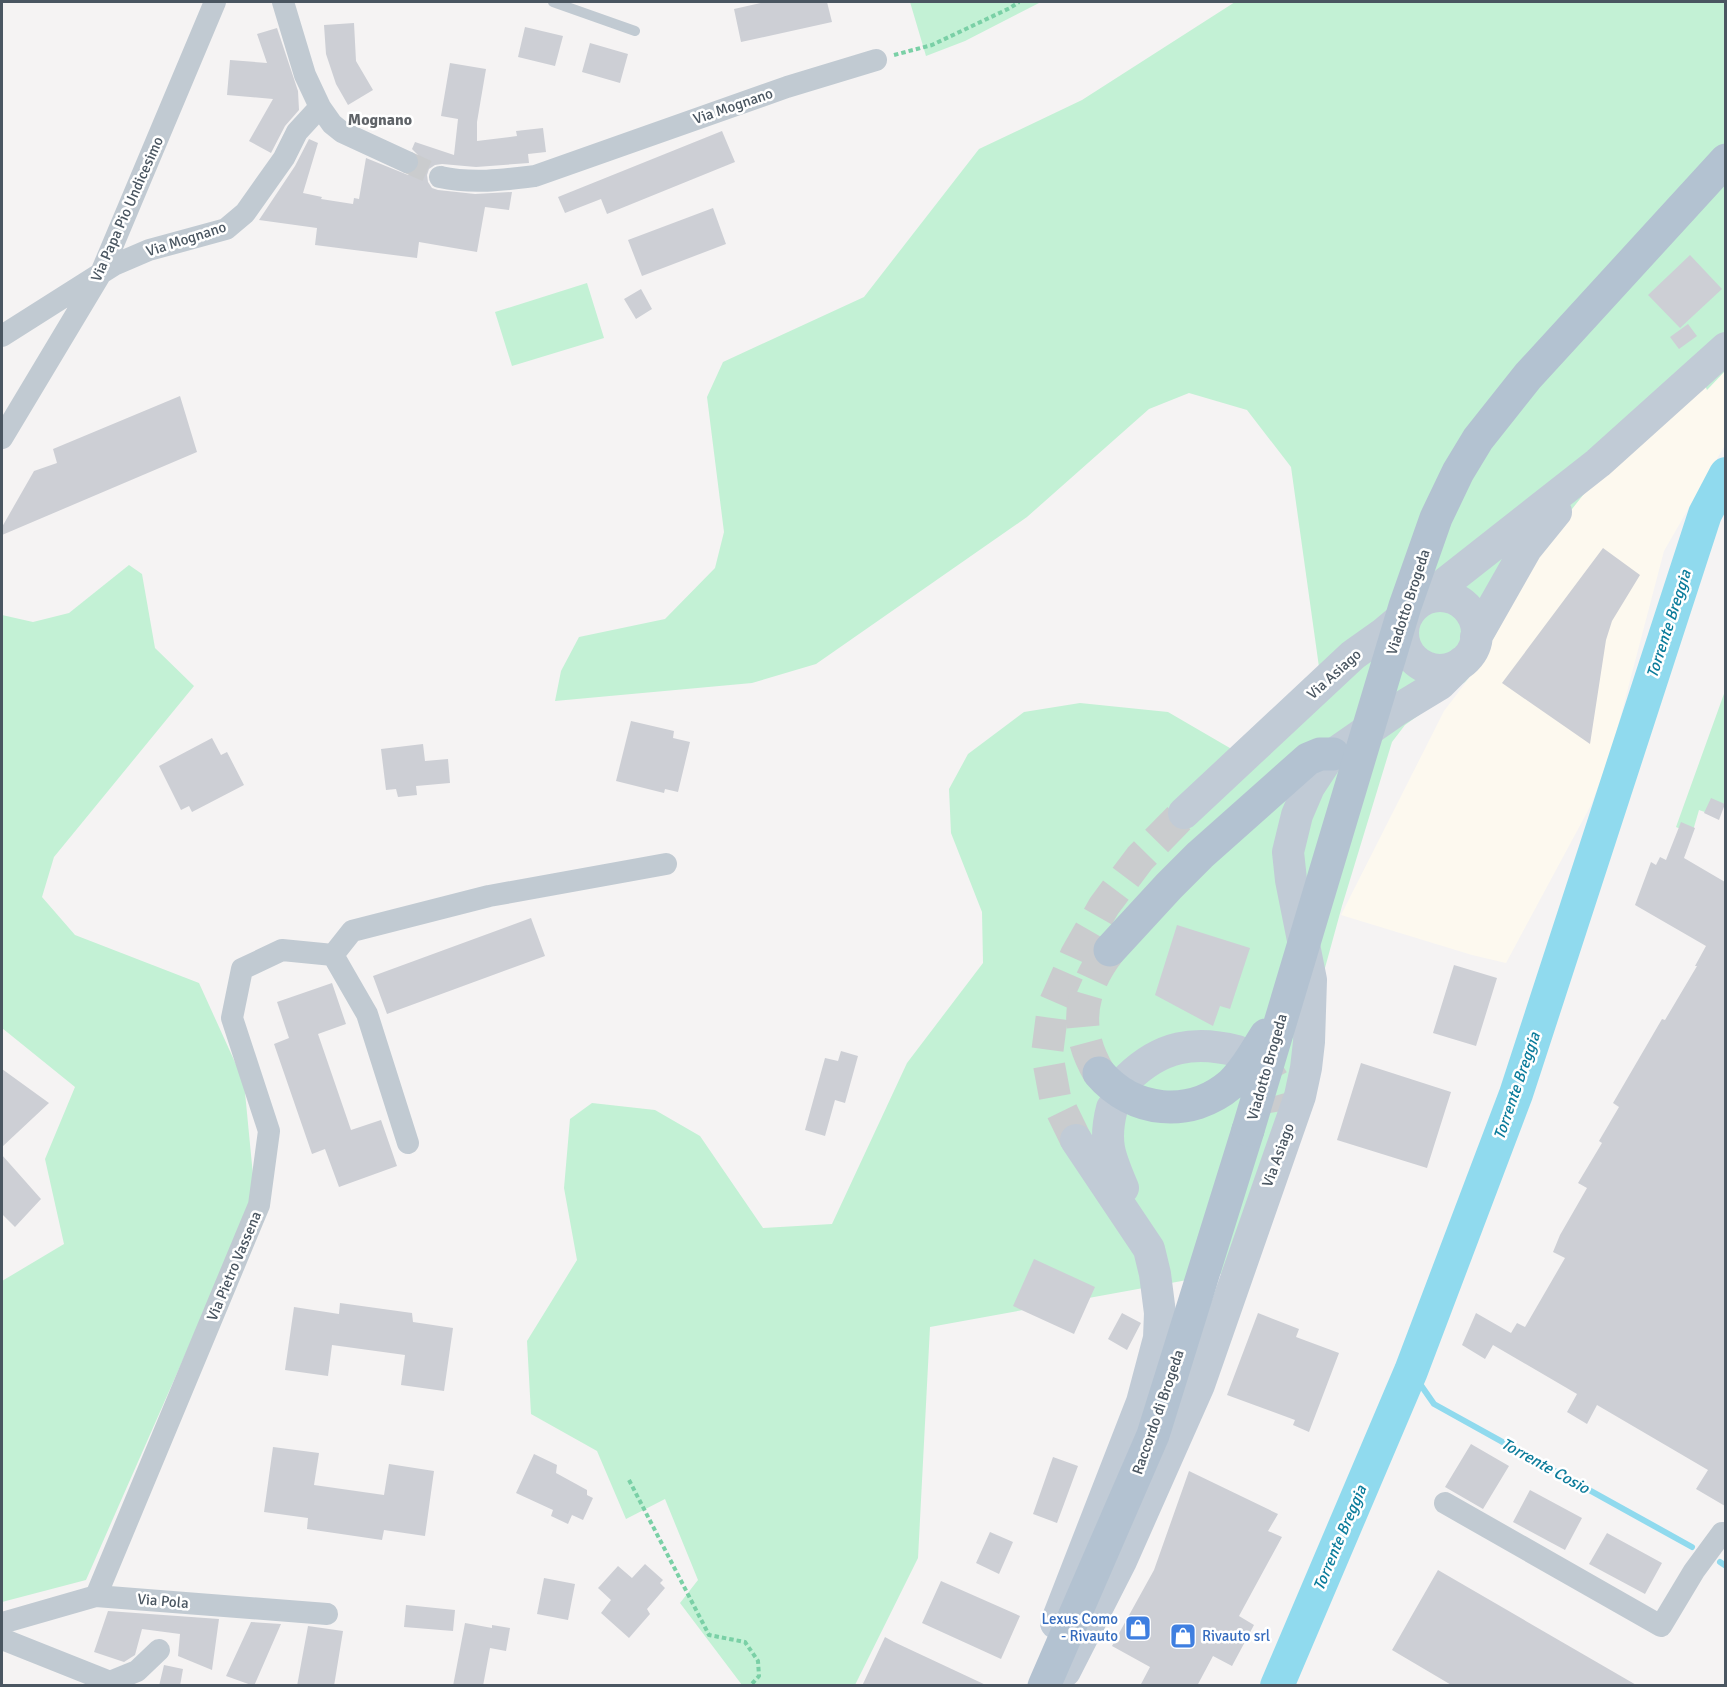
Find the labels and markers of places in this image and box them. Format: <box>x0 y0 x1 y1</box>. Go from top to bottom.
place label: Lexus Como - Rivauto <box>1042 1610 1118 1645</box>
shop icon: Lexus Como - Rivauto <box>1123 1613 1153 1643</box>
shop icon: Rivauto srl <box>1168 1621 1198 1651</box>
place label: Rivauto srl <box>1202 1627 1270 1645</box>

